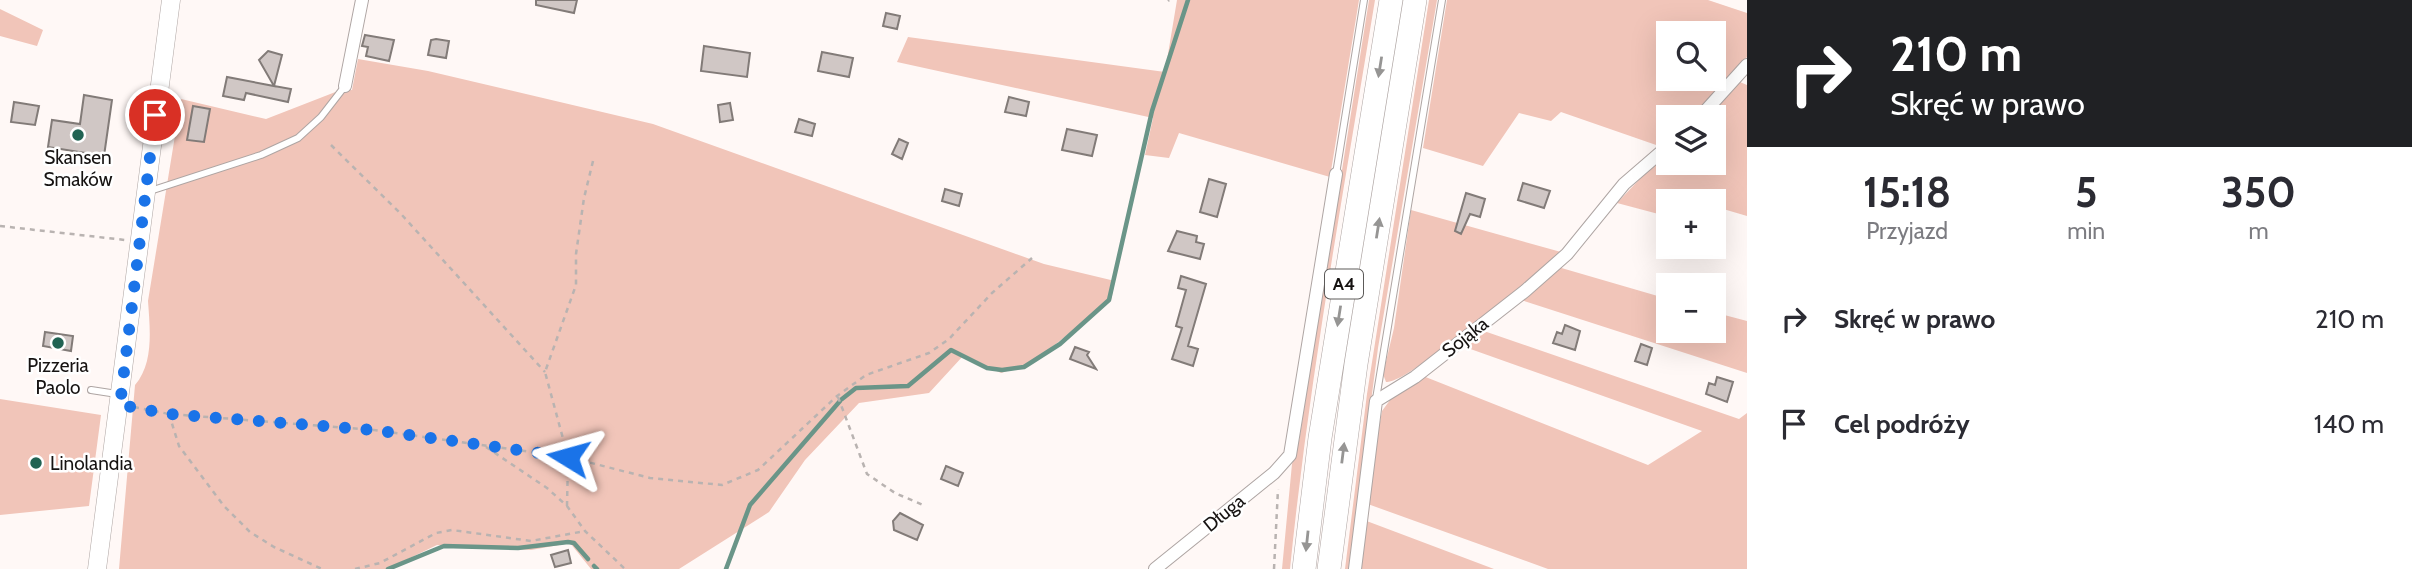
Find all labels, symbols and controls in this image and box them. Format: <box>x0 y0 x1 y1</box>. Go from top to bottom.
map controls <box>1656 21 1726 343</box>
button: search <box>1656 21 1726 91</box>
text: 210 m <box>1890 24 2022 83</box>
icon: right <box>1775 28 1866 119</box>
one-way arrow <box>1374 56 1385 78</box>
text: Skręć w prawo <box>1890 84 2085 123</box>
pin <box>125 85 185 145</box>
icon: arrive <box>136 96 174 134</box>
button: layers <box>1656 105 1726 175</box>
marker: Skansen Smaków <box>70 127 86 143</box>
place label: Skansen Smaków <box>44 146 113 191</box>
text: 15:18 <box>1863 166 1951 218</box>
text: 5 <box>2075 166 2097 218</box>
text: 350 <box>2221 166 2296 218</box>
button: + <box>1656 189 1726 259</box>
one-way arrow <box>1373 217 1384 239</box>
text: Przyjazd <box>1866 217 1948 245</box>
text: min <box>2067 217 2105 245</box>
text: m <box>2248 217 2269 245</box>
road number: A4 <box>1325 270 1363 298</box>
button: − <box>1656 273 1726 343</box>
icon: right <box>1775 300 1813 338</box>
text: Skręć w prawo <box>1834 303 1995 335</box>
text: 210 m <box>2315 303 2384 335</box>
one-way arrow <box>1333 305 1344 327</box>
street label: Sojąka <box>1437 312 1493 362</box>
marker: Pizzeria Paolo <box>50 335 66 351</box>
place label: Pizzeria Paolo <box>27 354 89 399</box>
icon: arrive <box>1775 405 1813 443</box>
text: Cel podróży <box>1834 408 1970 440</box>
text: 140 m <box>2314 408 2384 440</box>
position arrow <box>531 420 605 494</box>
one-way arrow <box>1338 441 1349 463</box>
place label: Linolandia <box>50 452 133 475</box>
marker: Linolandia <box>28 455 44 471</box>
street label: Długa <box>1199 489 1249 537</box>
one-way arrow <box>1302 531 1313 553</box>

